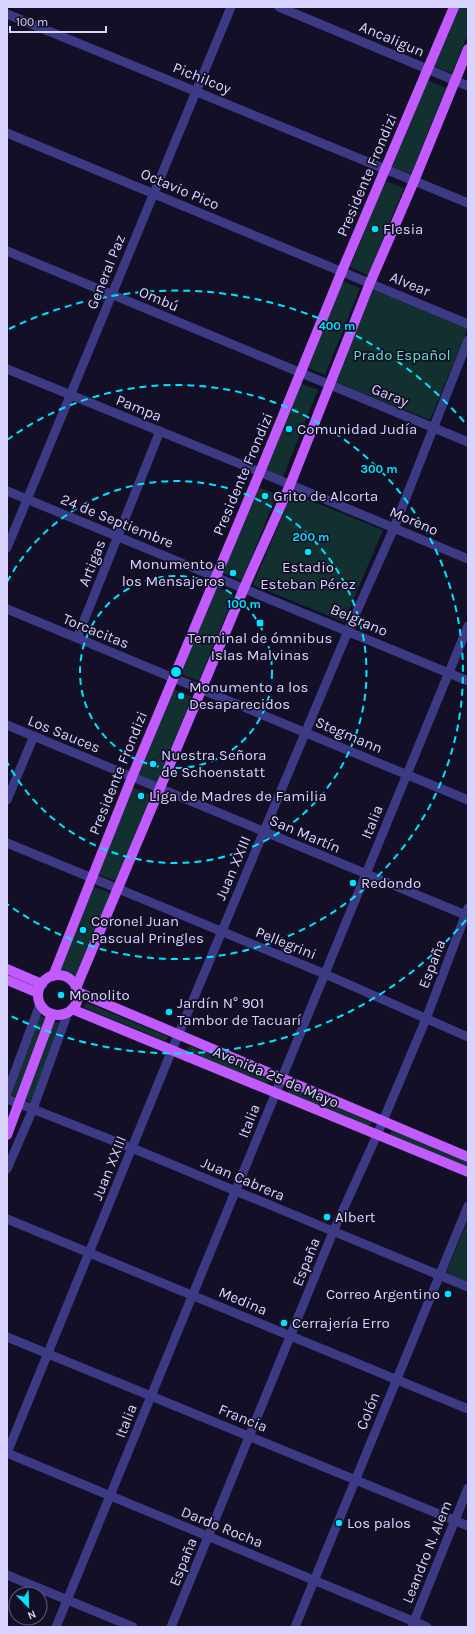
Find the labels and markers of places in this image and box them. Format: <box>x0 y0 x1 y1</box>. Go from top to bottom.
place label: Flesia <box>383 220 423 238</box>
marker: Flesia <box>370 224 380 234</box>
place label: Comunidad Judía <box>297 420 417 438</box>
marker: Comunidad Judía <box>284 424 294 434</box>
place label: Grito de Alcorta <box>273 487 378 505</box>
marker: Grito de Alcorta <box>260 491 270 501</box>
marker: Estadio Esteban Pérez <box>303 547 313 557</box>
place label: Monumento a los Mensajeros <box>122 555 225 590</box>
place label: Estadio Esteban Pérez <box>260 558 356 593</box>
marker: Monumento a los Mensajeros <box>228 568 238 578</box>
marker: Terminal de ómnibus Islas Malvinas <box>255 618 265 628</box>
place label: Terminal de ómnibus Islas Malvinas <box>188 629 332 664</box>
centre of rings <box>169 665 183 679</box>
place label: Monumento a los Desaparecidos <box>189 678 308 713</box>
marker: Monumento a los Desaparecidos <box>176 691 186 701</box>
place label: Nuestra Señora de Schoenstatt <box>161 746 267 781</box>
marker: Nuestra Señora de Schoenstatt <box>148 759 158 769</box>
place label: Liga de Madres de Familia <box>149 787 327 805</box>
marker: Liga de Madres de Familia <box>136 791 146 801</box>
place label: Redondo <box>361 874 421 892</box>
marker: Redondo <box>348 878 358 888</box>
place label: Coronel Juan Pascual Pringles <box>91 912 204 947</box>
marker: Coronel Juan Pascual Pringles <box>78 925 88 935</box>
place label: Monolito <box>69 986 130 1004</box>
marker: Monolito <box>56 990 66 1000</box>
place label: Jardín N° 901 Tambor de Tacuarí <box>177 994 302 1029</box>
marker: Jardín N° 901 Tambor de Tacuarí <box>164 1007 174 1017</box>
place label: Albert <box>335 1208 376 1226</box>
marker: Albert <box>322 1212 332 1222</box>
place label: Correo Argentino <box>326 1285 440 1303</box>
marker: Correo Argentino <box>443 1289 453 1299</box>
place label: Cerrajería Erro <box>292 1314 390 1332</box>
marker: Cerrajería Erro <box>279 1318 289 1328</box>
place label: Los palos <box>347 1514 411 1532</box>
marker: Los palos <box>334 1518 344 1528</box>

